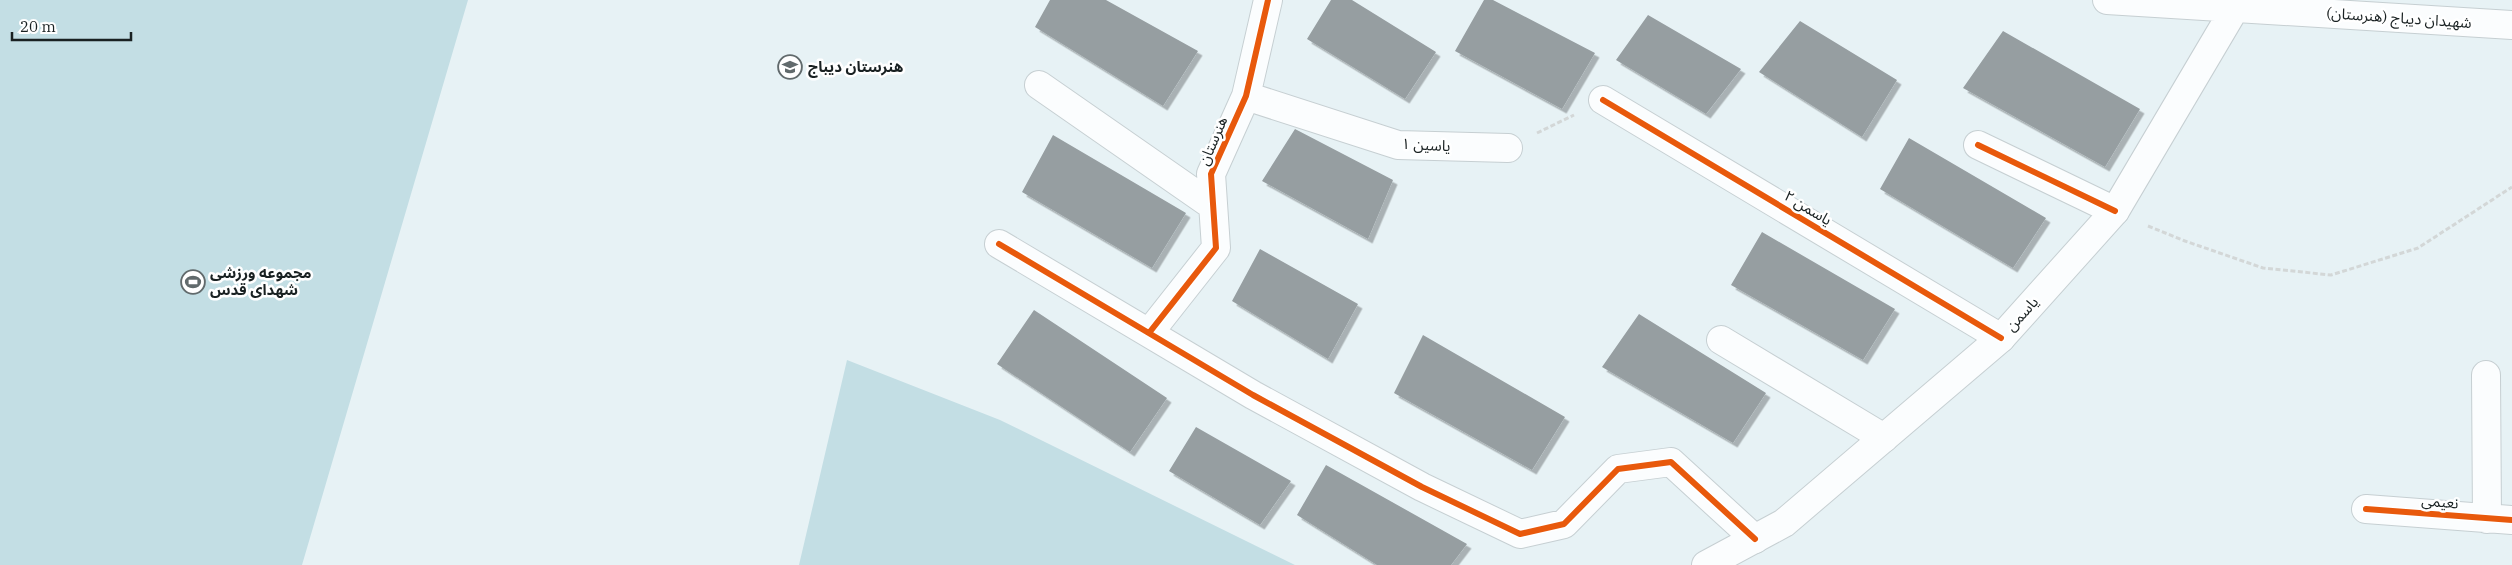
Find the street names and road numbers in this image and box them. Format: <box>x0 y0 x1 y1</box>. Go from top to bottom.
street label: شهیدان دیباج (هنرستان) <box>2326 3 2473 35</box>
street label: هنرستان <box>1194 114 1231 168</box>
street label: یاسین ۱ <box>1401 134 1451 155</box>
street label: یاسمن ۲ <box>1781 186 1836 229</box>
street label: یاسمن <box>2001 292 2042 335</box>
street label: نعیمی <box>2421 490 2459 513</box>

